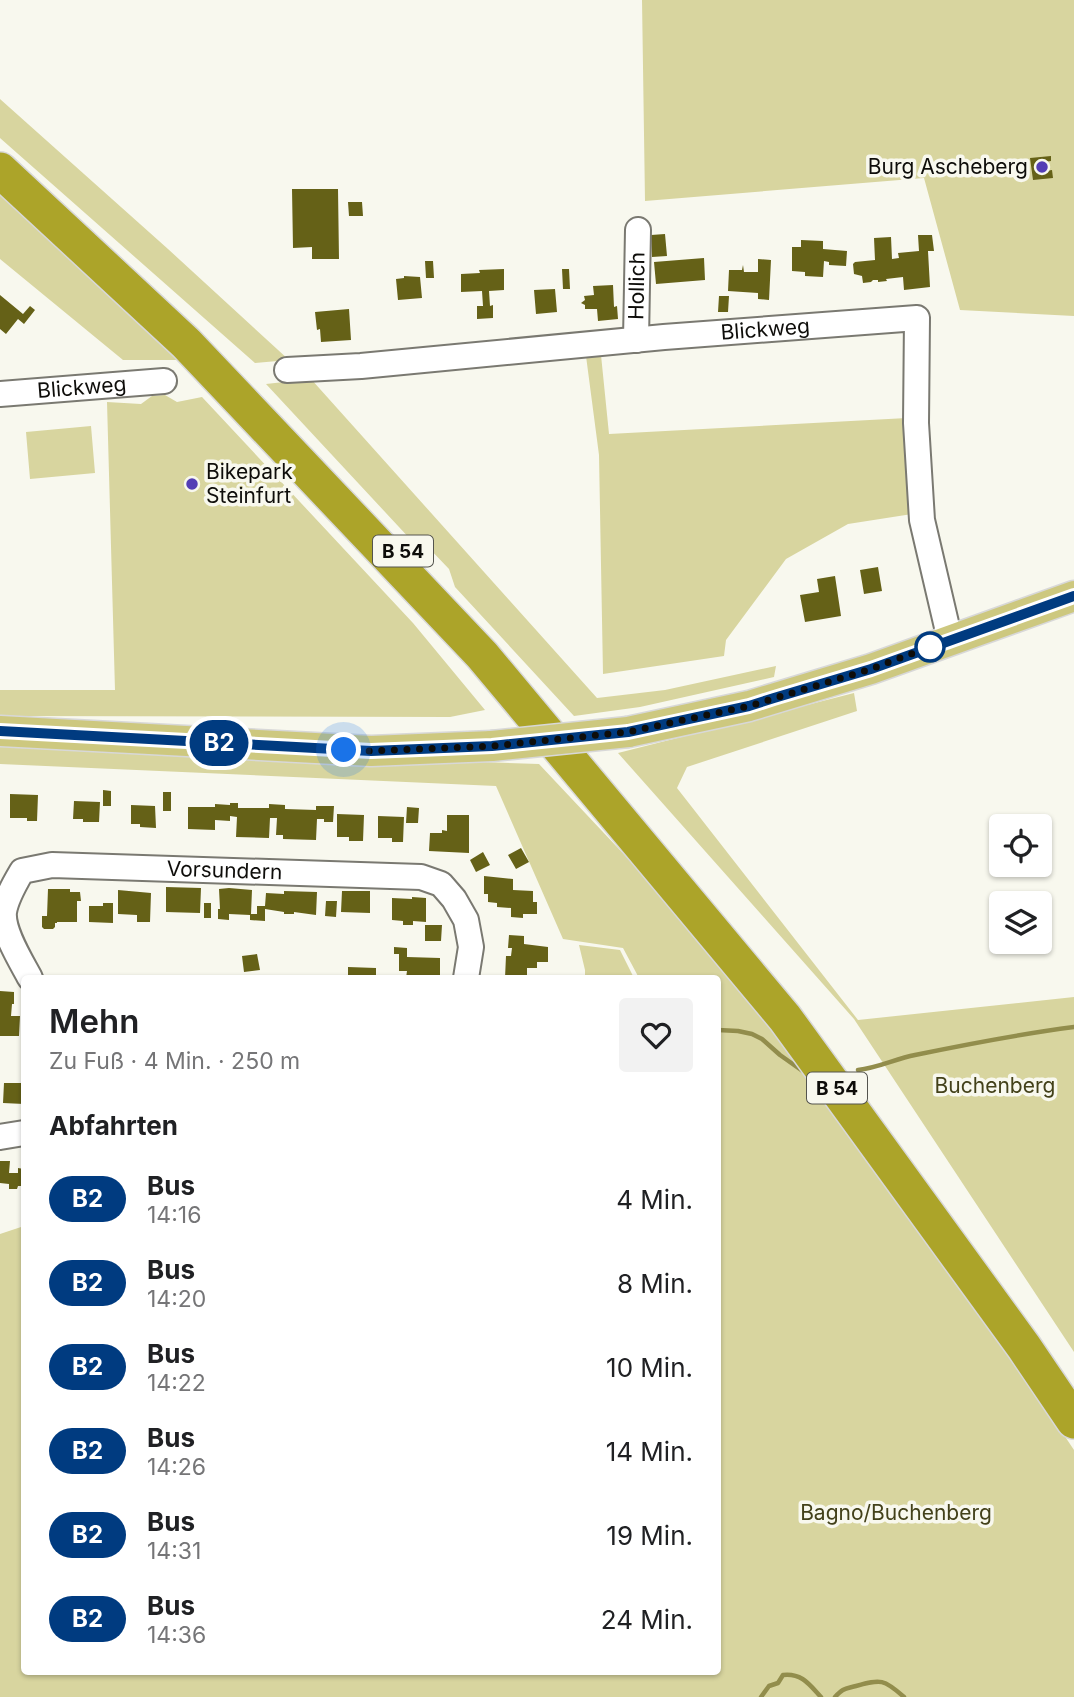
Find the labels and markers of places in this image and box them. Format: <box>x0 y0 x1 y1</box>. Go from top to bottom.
place label: Burg Ascheberg <box>868 154 1028 179</box>
marker: Burg Ascheberg <box>1034 159 1050 175</box>
place label: Bikepark Steinfurt <box>206 459 293 508</box>
marker: Bikepark Steinfurt <box>184 476 200 492</box>
unlabelled marker <box>915 632 945 662</box>

